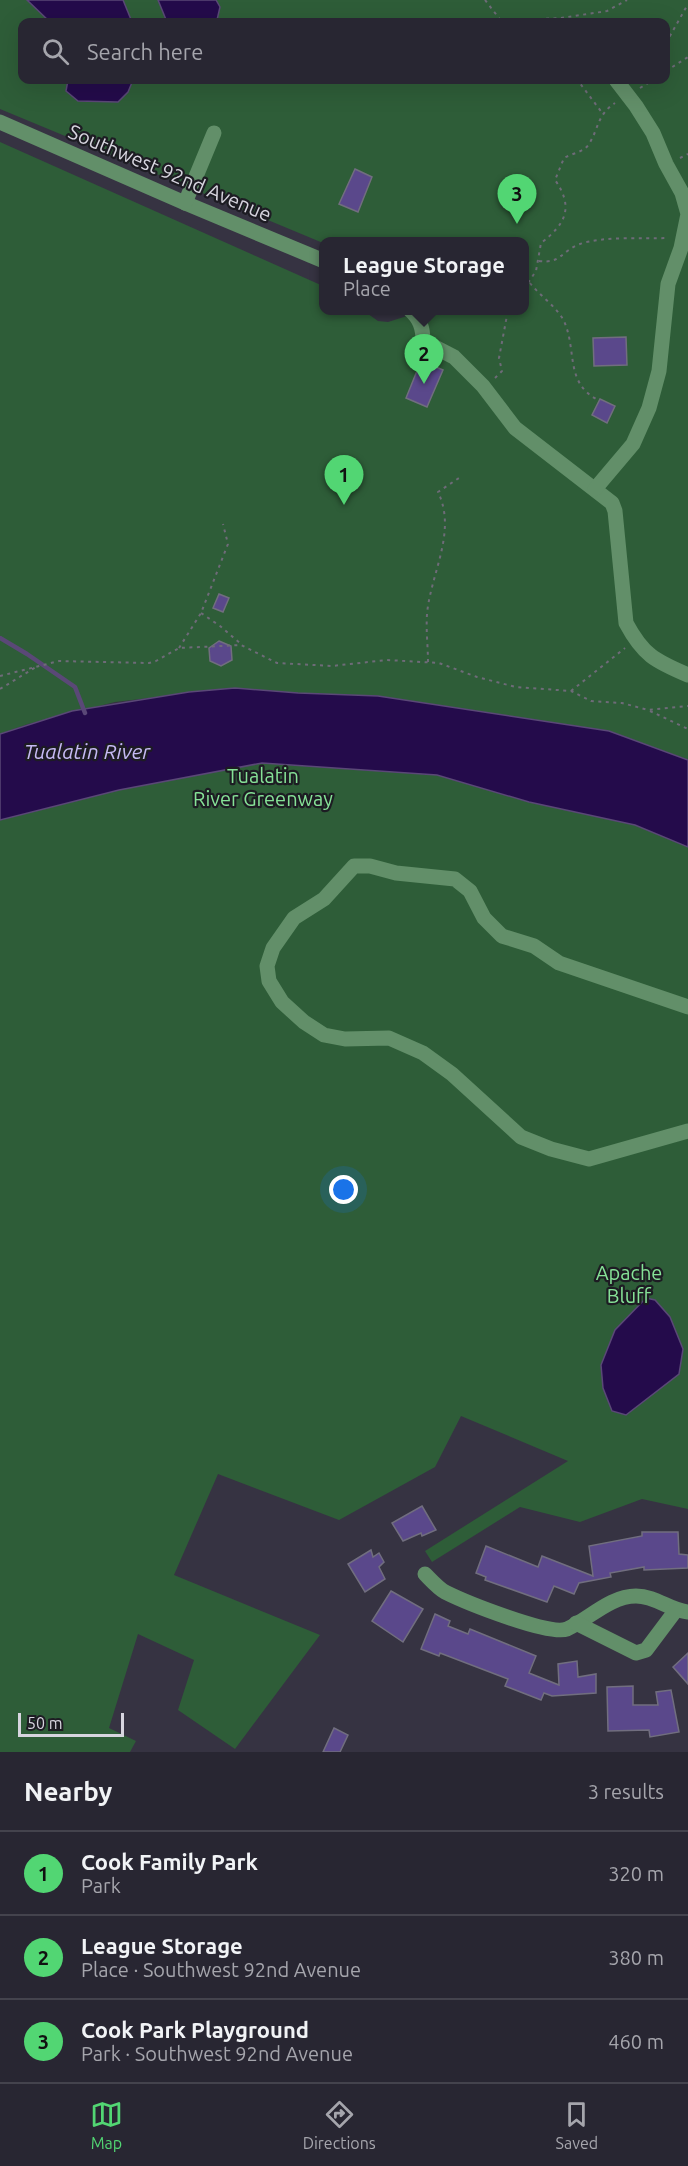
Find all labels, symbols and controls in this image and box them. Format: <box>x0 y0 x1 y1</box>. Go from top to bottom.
search box <box>18 18 670 84</box>
icon: search <box>39 35 72 68</box>
text: Search here <box>87 39 203 64</box>
street label: Southwest 92nd Avenue <box>65 119 275 226</box>
pin: 3 <box>498 174 536 224</box>
popup <box>319 237 529 315</box>
text: League Storage <box>343 252 505 277</box>
text: Place <box>343 277 391 300</box>
pin: 2 <box>404 334 444 384</box>
pin: 1 <box>324 456 364 505</box>
water label: Tualatin River <box>24 739 151 763</box>
park label: Tualatin River Greenway <box>193 764 333 810</box>
your location <box>329 1175 358 1204</box>
park label: Apache Bluff <box>596 1261 662 1307</box>
scale bar <box>18 1710 124 1738</box>
text: 50 m <box>27 1714 63 1732</box>
text: Nearby <box>24 1777 112 1806</box>
text: 3 results <box>588 1780 664 1803</box>
text: Cook Family Park <box>81 1849 258 1874</box>
text: 1 <box>38 1862 49 1885</box>
text: 320 m <box>608 1862 664 1885</box>
text: Park <box>81 1874 121 1897</box>
text: League Storage <box>81 1933 243 1958</box>
text: 2 <box>38 1946 49 1969</box>
text: 380 m <box>608 1946 664 1969</box>
text: Place · Southwest 92nd Avenue <box>81 1958 361 1981</box>
text: Cook Park Playground <box>81 2017 309 2042</box>
text: 3 <box>38 2030 49 2053</box>
text: 460 m <box>608 2030 664 2053</box>
text: Park · Southwest 92nd Avenue <box>81 2042 353 2065</box>
tab: Map <box>90 2098 123 2152</box>
tab: Directions <box>303 2098 376 2152</box>
tab: Saved <box>556 2098 598 2152</box>

